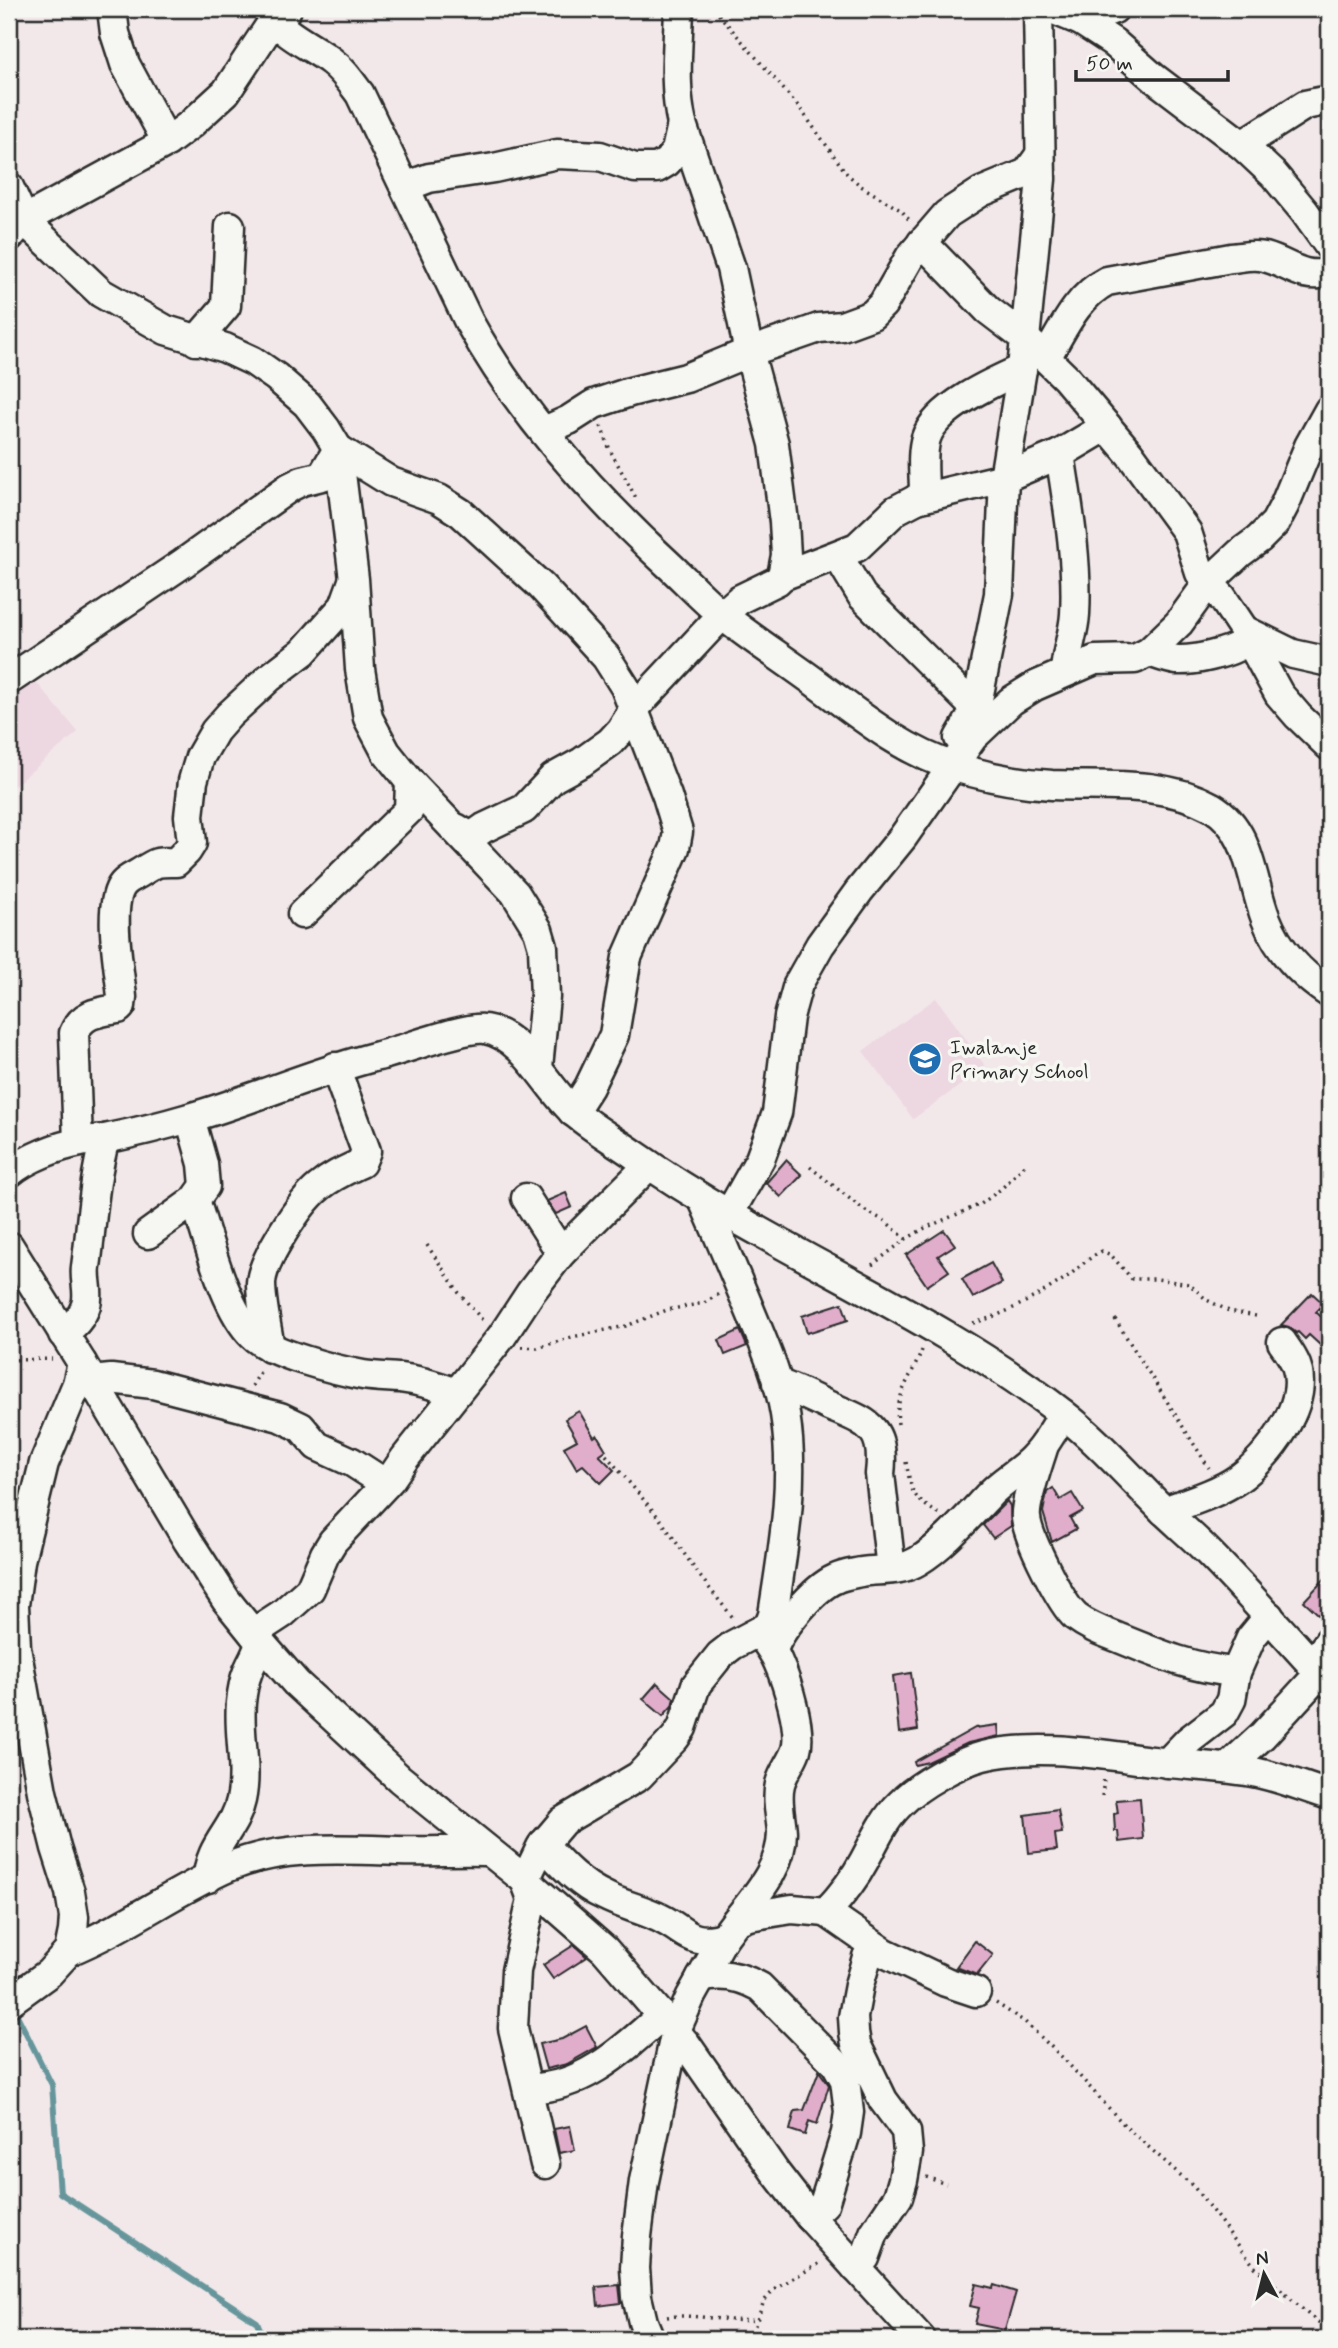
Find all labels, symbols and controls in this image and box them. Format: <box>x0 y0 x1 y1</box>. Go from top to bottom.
scale bar <box>1076 38 1228 82</box>
text: 50 m <box>1086 50 1133 78</box>
place label: Iwalanje Primary School <box>950 1034 1089 1086</box>
school or university icon: Iwalanje Primary School <box>906 1040 944 1078</box>
north arrow <box>1230 2240 1300 2310</box>
text: N <box>1254 2245 1270 2272</box>

